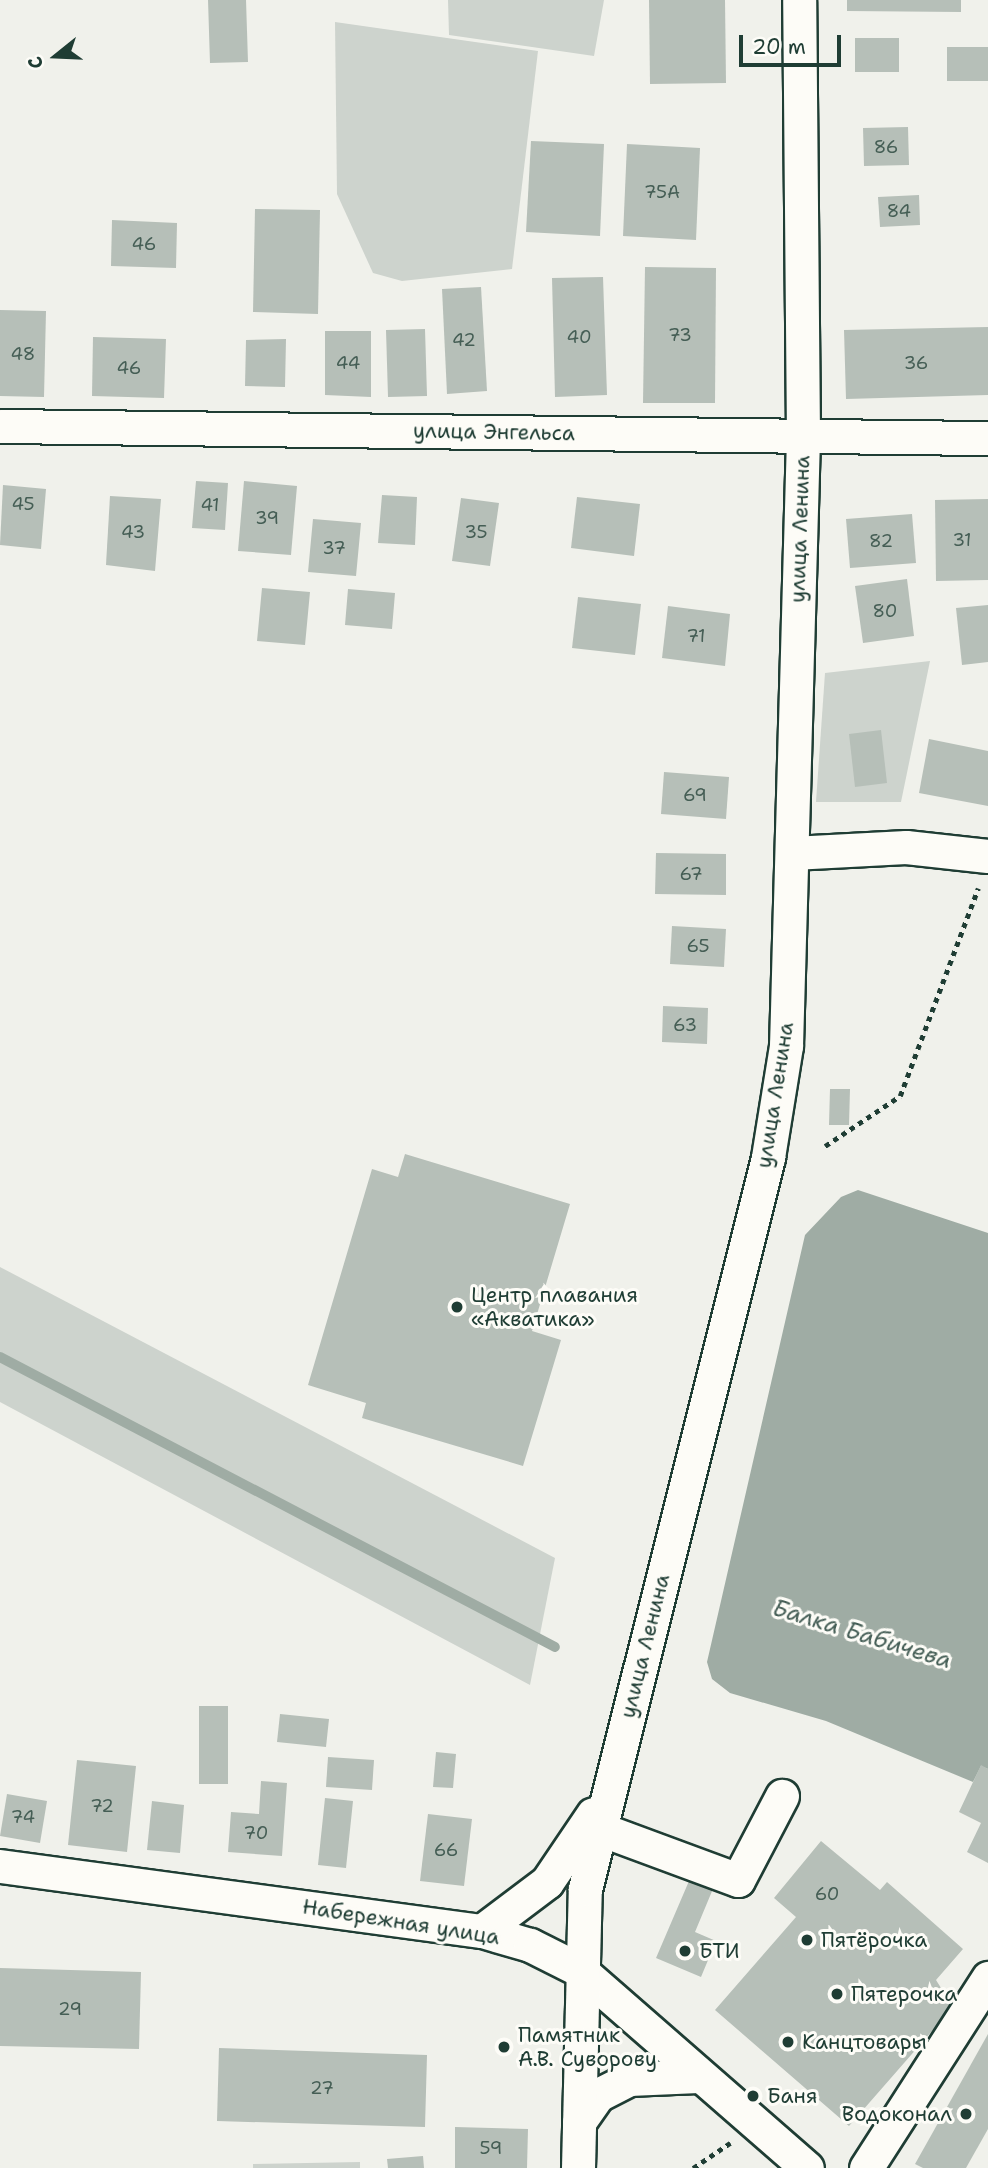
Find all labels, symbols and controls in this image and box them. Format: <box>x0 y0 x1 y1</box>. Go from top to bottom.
north arrow <box>21 21 91 91</box>
scale bar <box>743 21 844 65</box>
text: 20 m <box>752 33 806 61</box>
text: С <box>22 53 49 72</box>
house number: 86 <box>874 136 898 158</box>
house number: 75А <box>644 181 680 203</box>
house number: 84 <box>887 200 911 222</box>
house number: 46 <box>132 233 156 255</box>
house number: 73 <box>668 324 692 346</box>
house number: 40 <box>566 326 592 348</box>
house number: 42 <box>452 329 476 351</box>
house number: 48 <box>11 343 35 365</box>
house number: 44 <box>336 352 360 374</box>
house number: 36 <box>904 352 928 374</box>
house number: 46 <box>117 357 141 379</box>
street label: улица Энгельса <box>413 418 575 446</box>
street label: улица Ленина <box>785 455 815 603</box>
house number: 45 <box>11 493 35 515</box>
house number: 41 <box>200 494 220 516</box>
house number: 39 <box>255 507 279 529</box>
house number: 43 <box>121 521 145 543</box>
house number: 35 <box>464 521 488 543</box>
house number: 31 <box>952 529 972 551</box>
house number: 82 <box>869 530 893 552</box>
house number: 37 <box>322 537 346 559</box>
house number: 80 <box>873 600 897 622</box>
house number: 71 <box>686 625 706 647</box>
house number: 69 <box>683 784 707 806</box>
house number: 67 <box>679 863 703 885</box>
house number: 65 <box>687 935 709 957</box>
house number: 63 <box>673 1014 697 1036</box>
street label: улица Ленина <box>751 1020 799 1170</box>
place label: Центр плавания «Акватика» <box>471 1282 638 1332</box>
marker: Центр плавания «Акватика» <box>449 1299 465 1315</box>
street label: улица Ленина <box>615 1571 675 1721</box>
water label: Балка Бабичева <box>769 1594 955 1674</box>
house number: 72 <box>90 1795 114 1817</box>
house number: 74 <box>11 1806 35 1828</box>
house number: 70 <box>244 1822 268 1844</box>
house number: 66 <box>434 1839 458 1861</box>
house number: 60 <box>815 1883 839 1905</box>
street label: Набережная улица <box>301 1894 501 1950</box>
place label: Пятёрочка <box>821 1927 927 1953</box>
marker: Пятёрочка <box>799 1932 815 1948</box>
place label: БТИ <box>699 1938 740 1964</box>
marker: БТИ <box>677 1943 693 1959</box>
place label: Пятерочка <box>851 1981 957 2007</box>
marker: Пятерочка <box>829 1986 845 2002</box>
house number: 29 <box>58 1998 82 2020</box>
place label: Памятник А.В. Суворову <box>518 2022 657 2072</box>
place label: Канцтовары <box>802 2029 927 2055</box>
marker: Канцтовары <box>780 2034 796 2050</box>
marker: Памятник А.В. Суворову <box>496 2039 512 2055</box>
house number: 27 <box>310 2077 334 2099</box>
place label: Баня <box>767 2083 817 2109</box>
marker: Баня <box>745 2088 761 2104</box>
place label: Водоконал <box>842 2101 952 2127</box>
marker: Водоконал <box>958 2106 974 2122</box>
house number: 59 <box>480 2137 502 2159</box>

